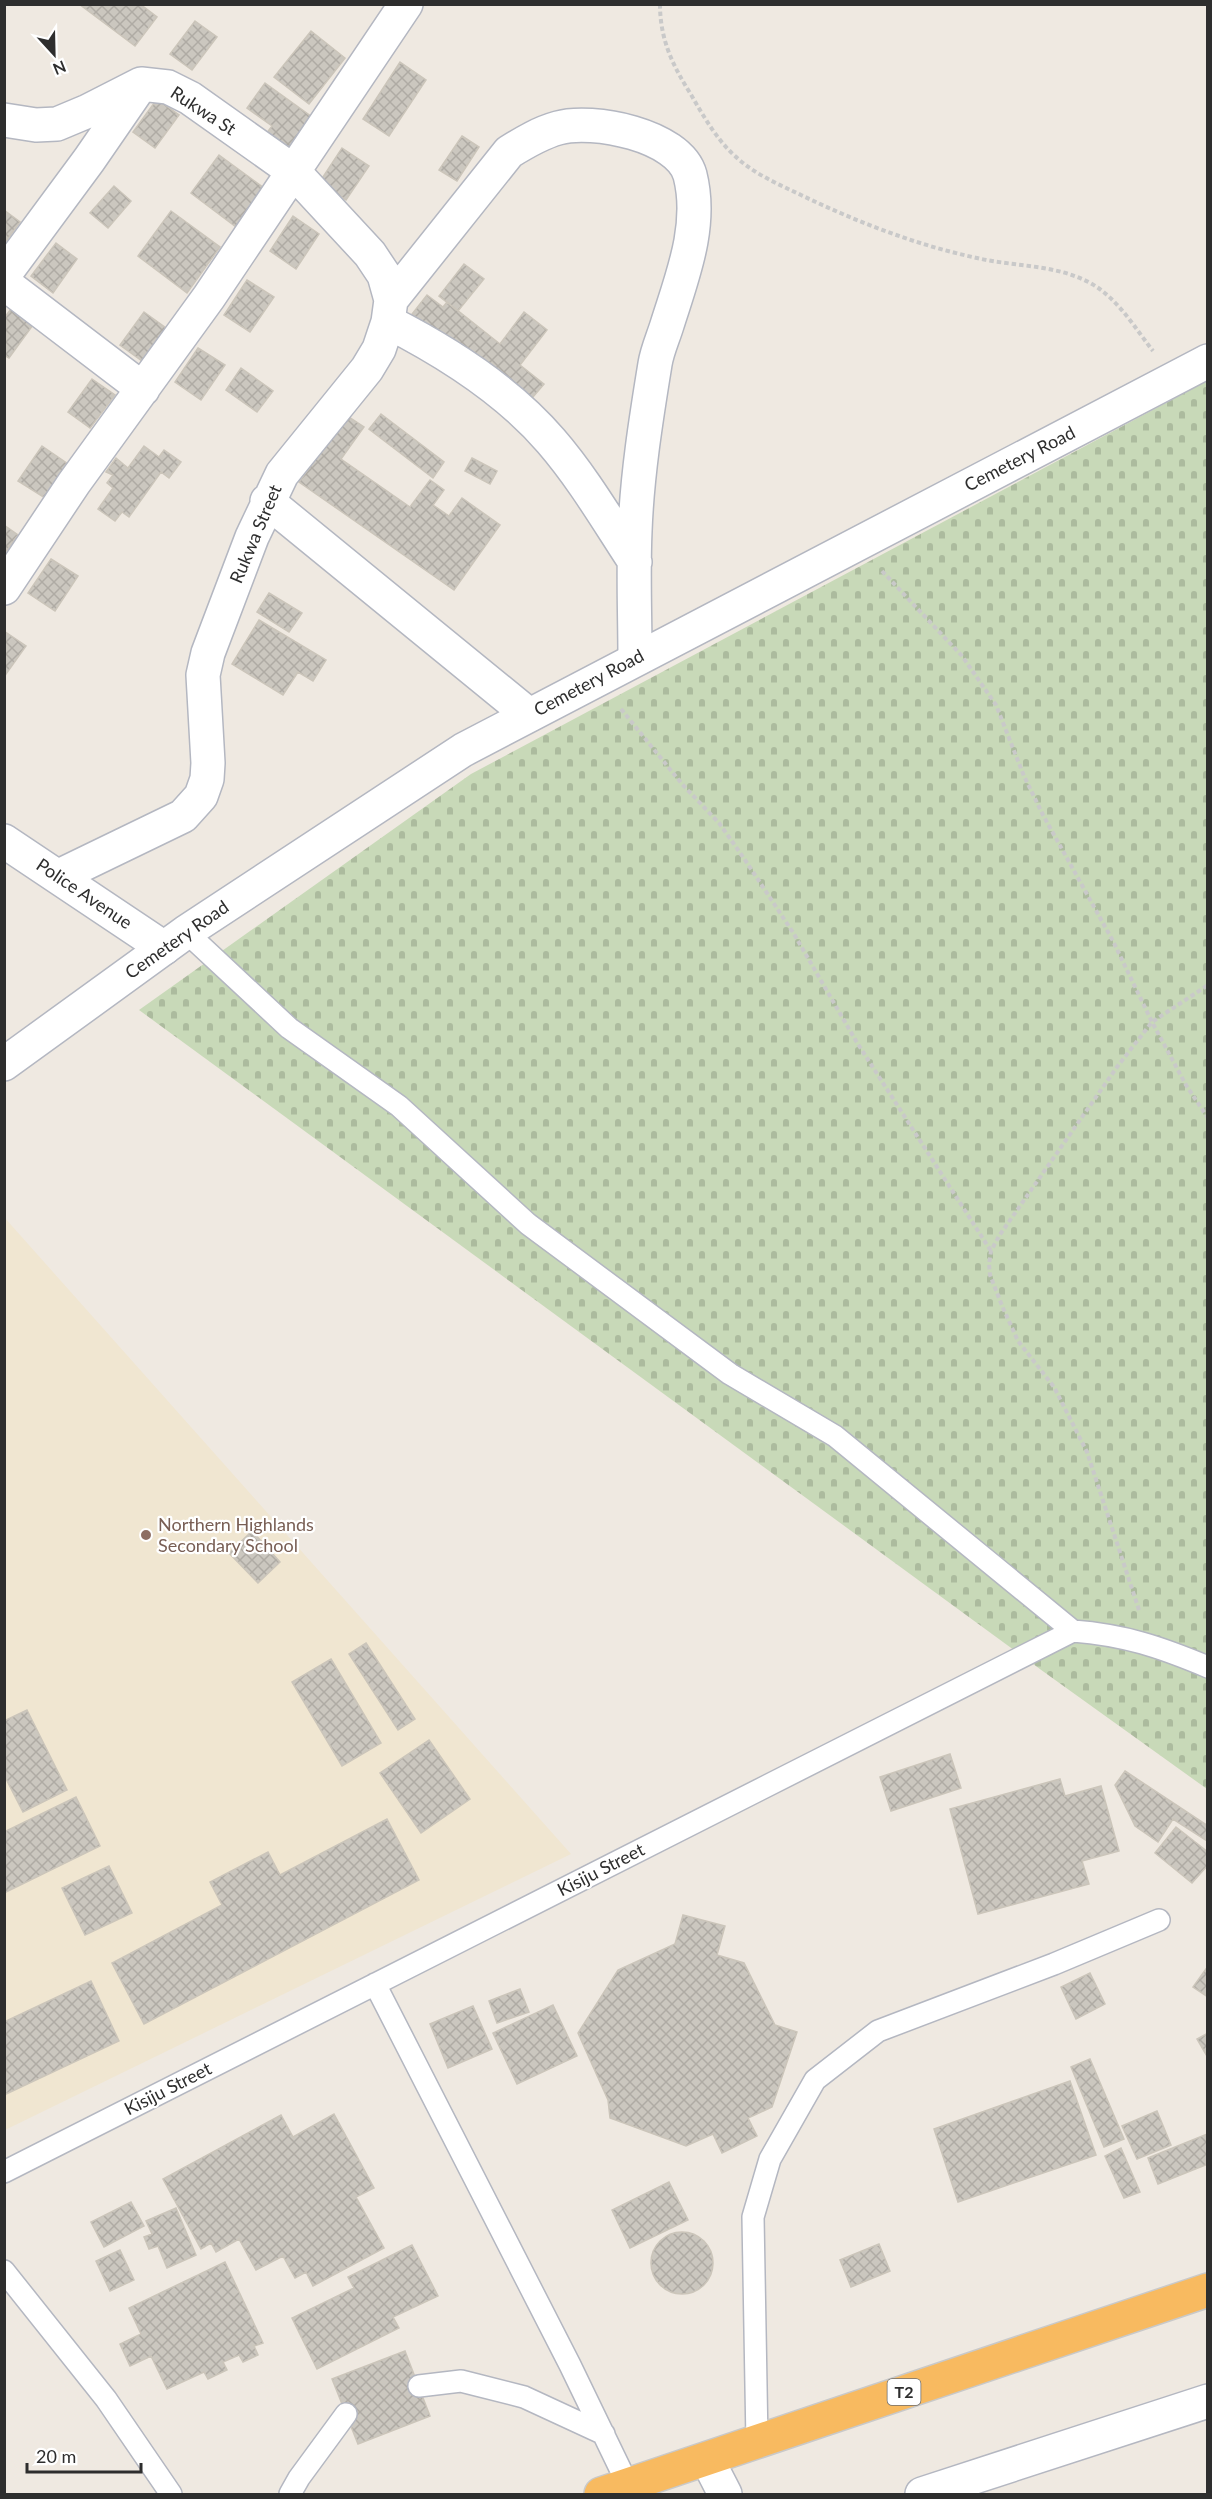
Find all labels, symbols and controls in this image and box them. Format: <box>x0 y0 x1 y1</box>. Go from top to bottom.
north arrow <box>24 24 84 84</box>
text: N <box>51 57 69 79</box>
street label: Rukwa St <box>167 81 241 140</box>
street label: Cemetery Road <box>960 421 1079 495</box>
street label: Rukwa Street <box>224 480 286 586</box>
street label: Cemetery Road <box>530 644 647 720</box>
street label: Police Avenue <box>33 853 137 933</box>
street label: Cemetery Road <box>120 895 232 983</box>
place label: Northern Highlands Secondary School <box>158 1513 314 1556</box>
marker: Northern Highlands Secondary School <box>139 1528 153 1542</box>
street label: Kisiju Street <box>553 1838 648 1900</box>
street label: Kisiju Street <box>120 2057 215 2119</box>
road number: T2 <box>888 2379 920 2405</box>
scale bar <box>27 2436 141 2474</box>
text: 20 m <box>36 2445 76 2467</box>

